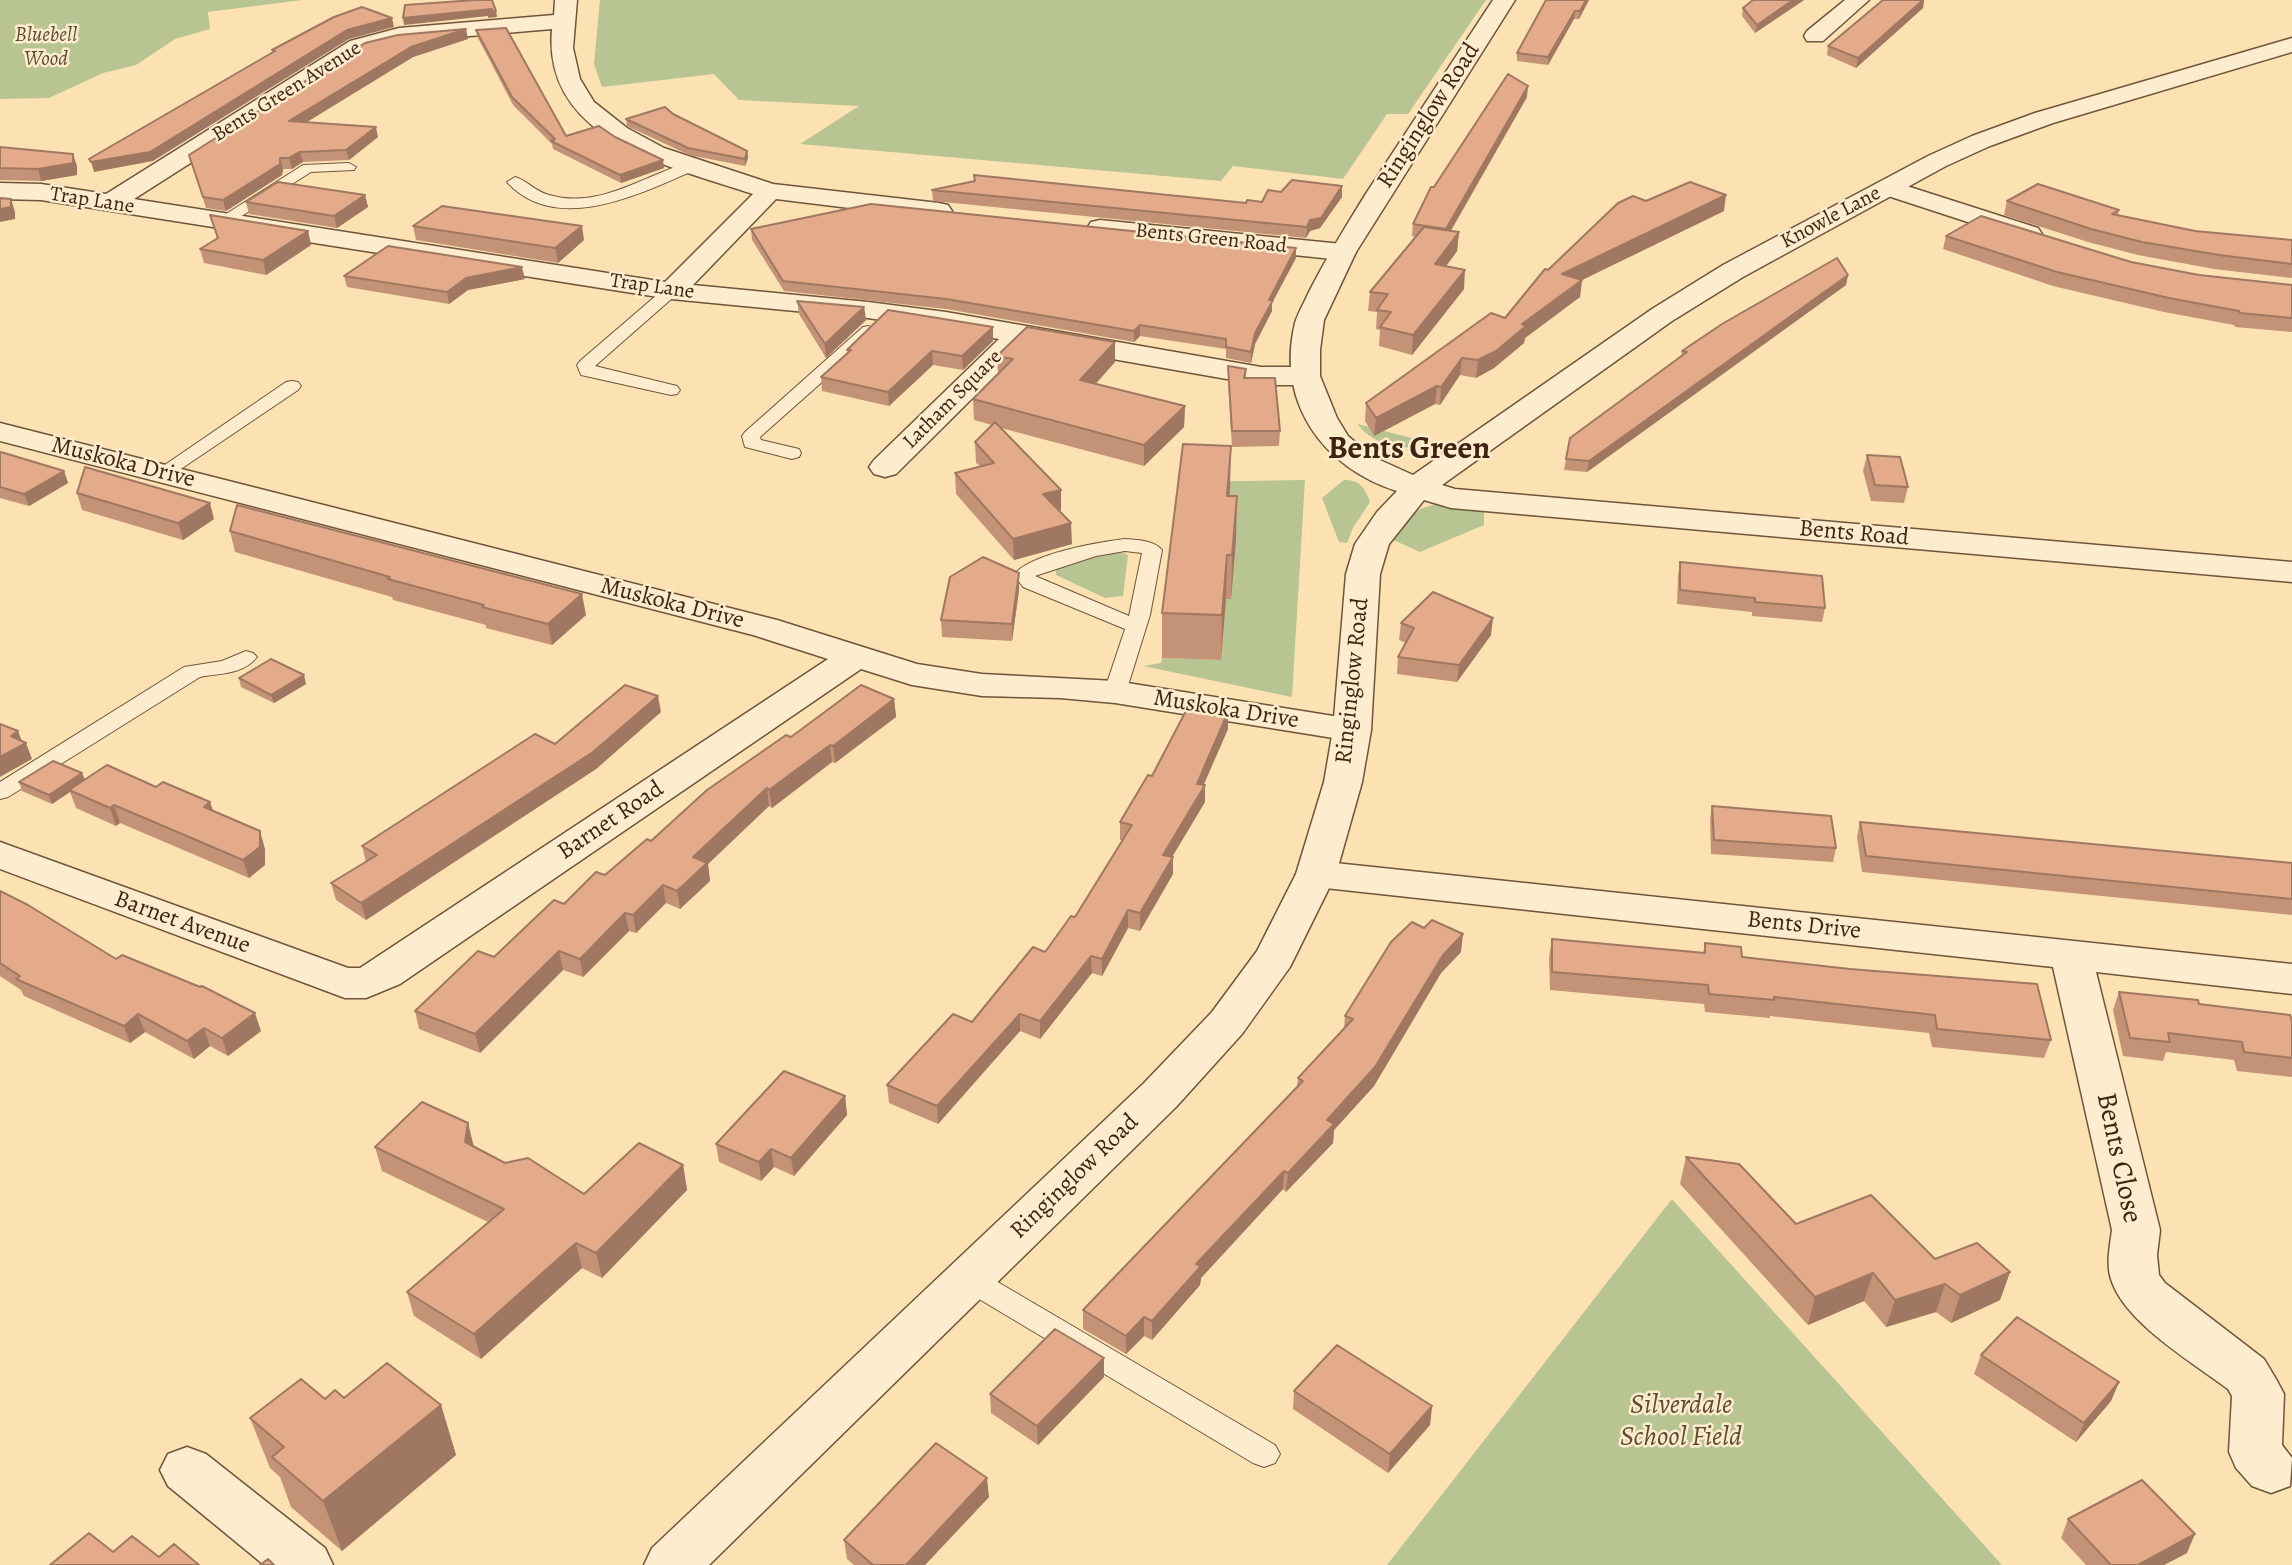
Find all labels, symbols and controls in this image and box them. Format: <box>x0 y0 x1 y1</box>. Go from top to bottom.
park label: Bluebell Wood <box>15 23 77 73</box>
street label: Bents Green Avenue <box>208 36 366 148</box>
street label: Ringinglow Road <box>1371 38 1487 194</box>
street label: Knowle Lane <box>1777 181 1885 255</box>
street label: Trap Lane <box>48 182 136 220</box>
street label: Bents Green Road <box>1134 219 1288 259</box>
street label: Trap Lane <box>608 269 696 305</box>
street label: Latham Square <box>898 345 1008 455</box>
street label: Muskoka Drive <box>48 431 198 495</box>
district label: Bents Green <box>1328 431 1490 469</box>
street label: Bents Road <box>1798 515 1910 553</box>
street label: Muskoka Drive <box>597 572 747 636</box>
street label: Ringinglow Road <box>1330 596 1376 766</box>
street label: Muskoka Drive <box>1151 684 1301 736</box>
street label: Barnet Road <box>553 775 669 867</box>
street label: Barnet Avenue <box>110 885 254 961</box>
street label: Bents Drive <box>1746 906 1862 946</box>
street label: Bents Close <box>2088 1090 2148 1226</box>
street label: Ringinglow Road <box>1005 1109 1145 1245</box>
park label: Silverdale School Field <box>1620 1389 1742 1455</box>

